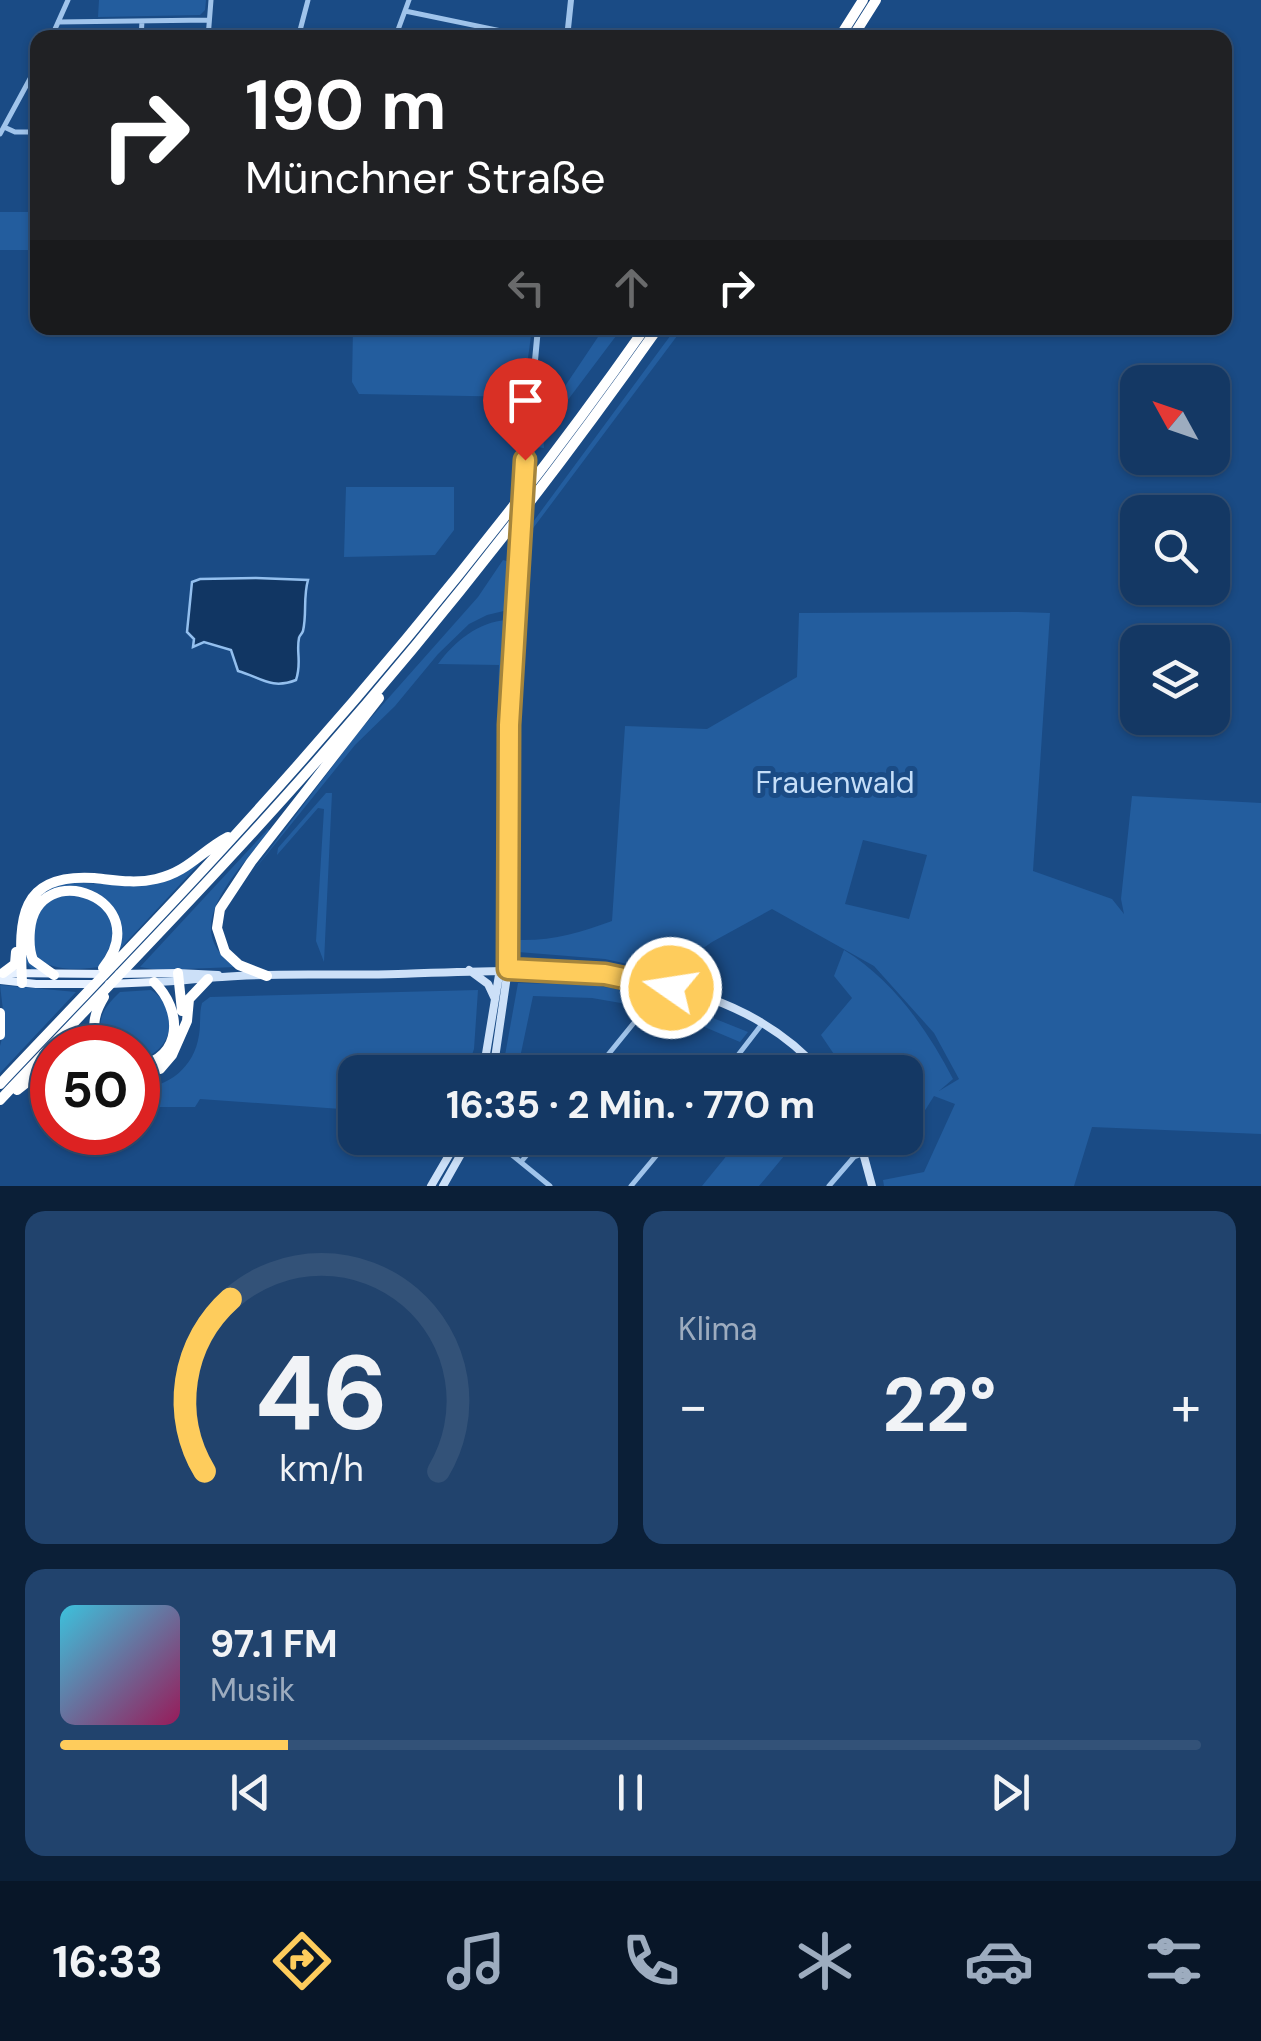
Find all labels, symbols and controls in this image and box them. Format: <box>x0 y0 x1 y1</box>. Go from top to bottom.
text: 190 m <box>245 60 447 151</box>
icon: right <box>80 70 210 200</box>
text: Münchner Straße <box>245 148 606 207</box>
icon: left <box>499 260 554 315</box>
icon: ahead <box>604 260 659 315</box>
icon: right <box>709 260 764 315</box>
pin <box>483 358 568 461</box>
north arrow <box>1120 365 1230 475</box>
map controls <box>1120 365 1230 735</box>
icon: arrive <box>498 373 553 428</box>
button: search <box>1120 495 1230 605</box>
button: layers <box>1120 625 1230 735</box>
park label: Frauenwald <box>755 763 915 802</box>
position arrow <box>619 936 723 1040</box>
speed limit sign: 50 <box>30 1025 160 1155</box>
text: 16:35 · 2 Min. · 770 m <box>446 1080 815 1130</box>
text: Klima <box>678 1308 757 1350</box>
text: 46 <box>255 1326 388 1461</box>
text: 22° <box>883 1357 996 1454</box>
text: − <box>678 1370 708 1442</box>
text: + <box>1171 1370 1201 1442</box>
text: km/h <box>279 1446 364 1492</box>
text: 97.1 FM <box>210 1619 338 1669</box>
text: Musik <box>210 1669 295 1711</box>
icon: previous <box>223 1765 278 1820</box>
icon: pause <box>603 1765 658 1820</box>
icon: next <box>983 1765 1038 1820</box>
icon: directions <box>267 1926 337 1996</box>
icon: music <box>441 1926 511 1996</box>
icon: phone <box>616 1926 686 1996</box>
icon: climate <box>790 1926 860 1996</box>
icon: car <box>964 1926 1034 1996</box>
icon: filters <box>1139 1926 1209 1996</box>
text: 16:33 <box>52 1932 163 1991</box>

